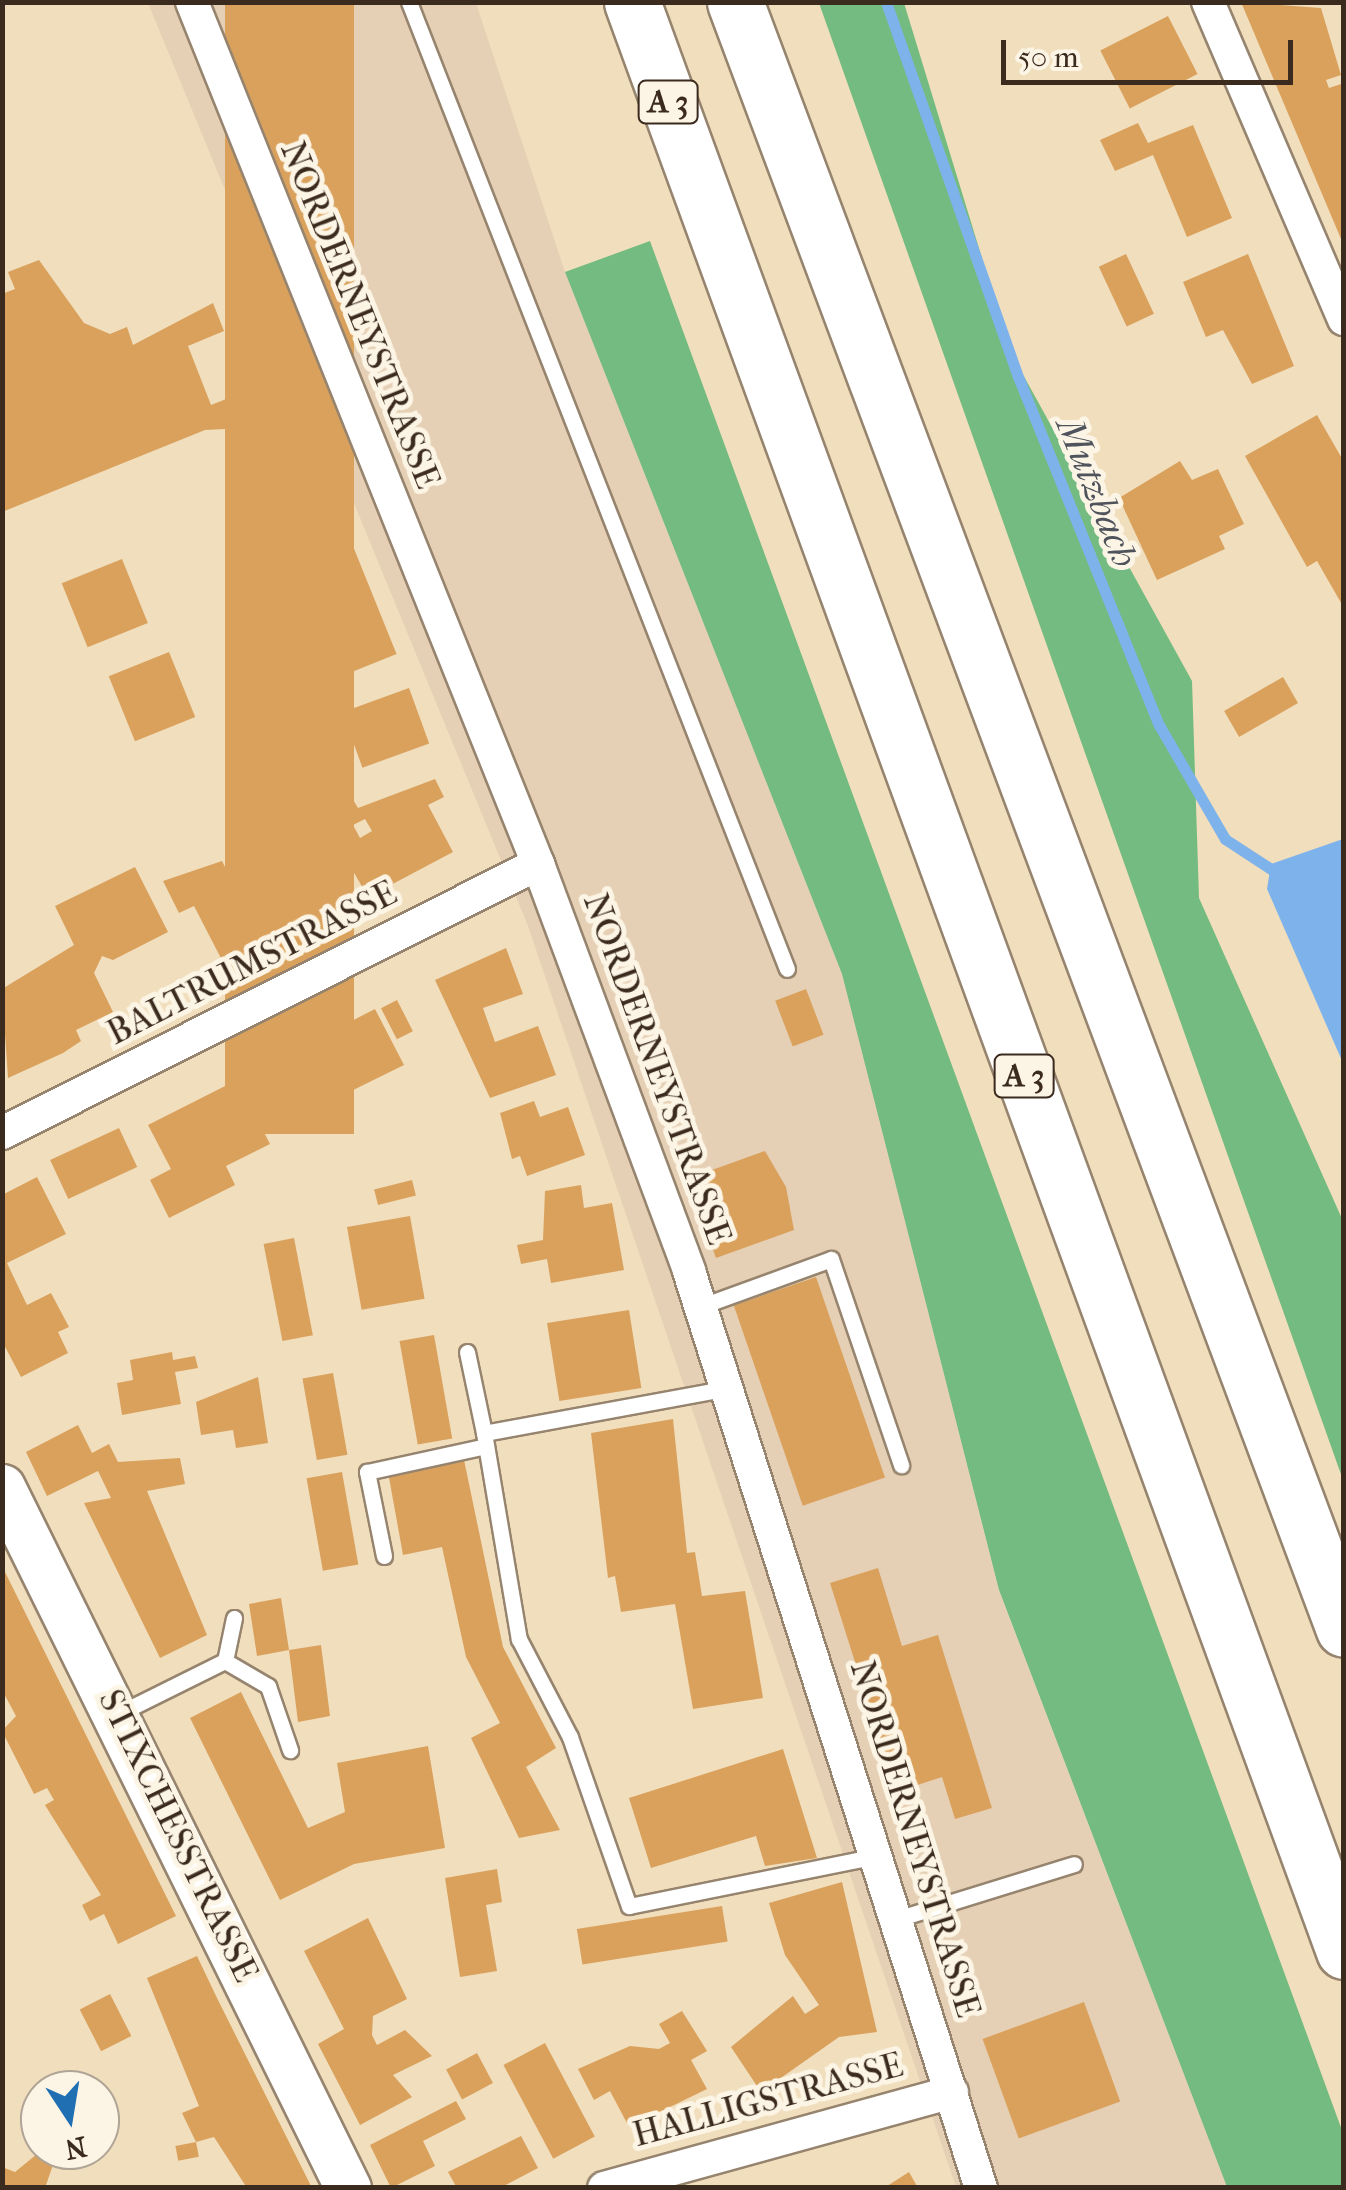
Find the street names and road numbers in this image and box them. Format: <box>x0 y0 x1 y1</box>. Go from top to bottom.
road number: A 3 <box>636 75 700 129</box>
street label: NORDERNEYSTRASSE <box>271 135 449 495</box>
street label: BALTRUMSTRASSE <box>100 872 404 1054</box>
street label: NORDERNEYSTRASSE <box>574 888 740 1250</box>
road number: A 3 <box>992 1049 1056 1103</box>
street label: NORDERNEYSTRASSE <box>841 1656 989 2022</box>
street label: STIXCHESSTRASSE <box>89 1683 267 1989</box>
street label: HALLIGSTRASSE <box>628 2044 908 2156</box>

